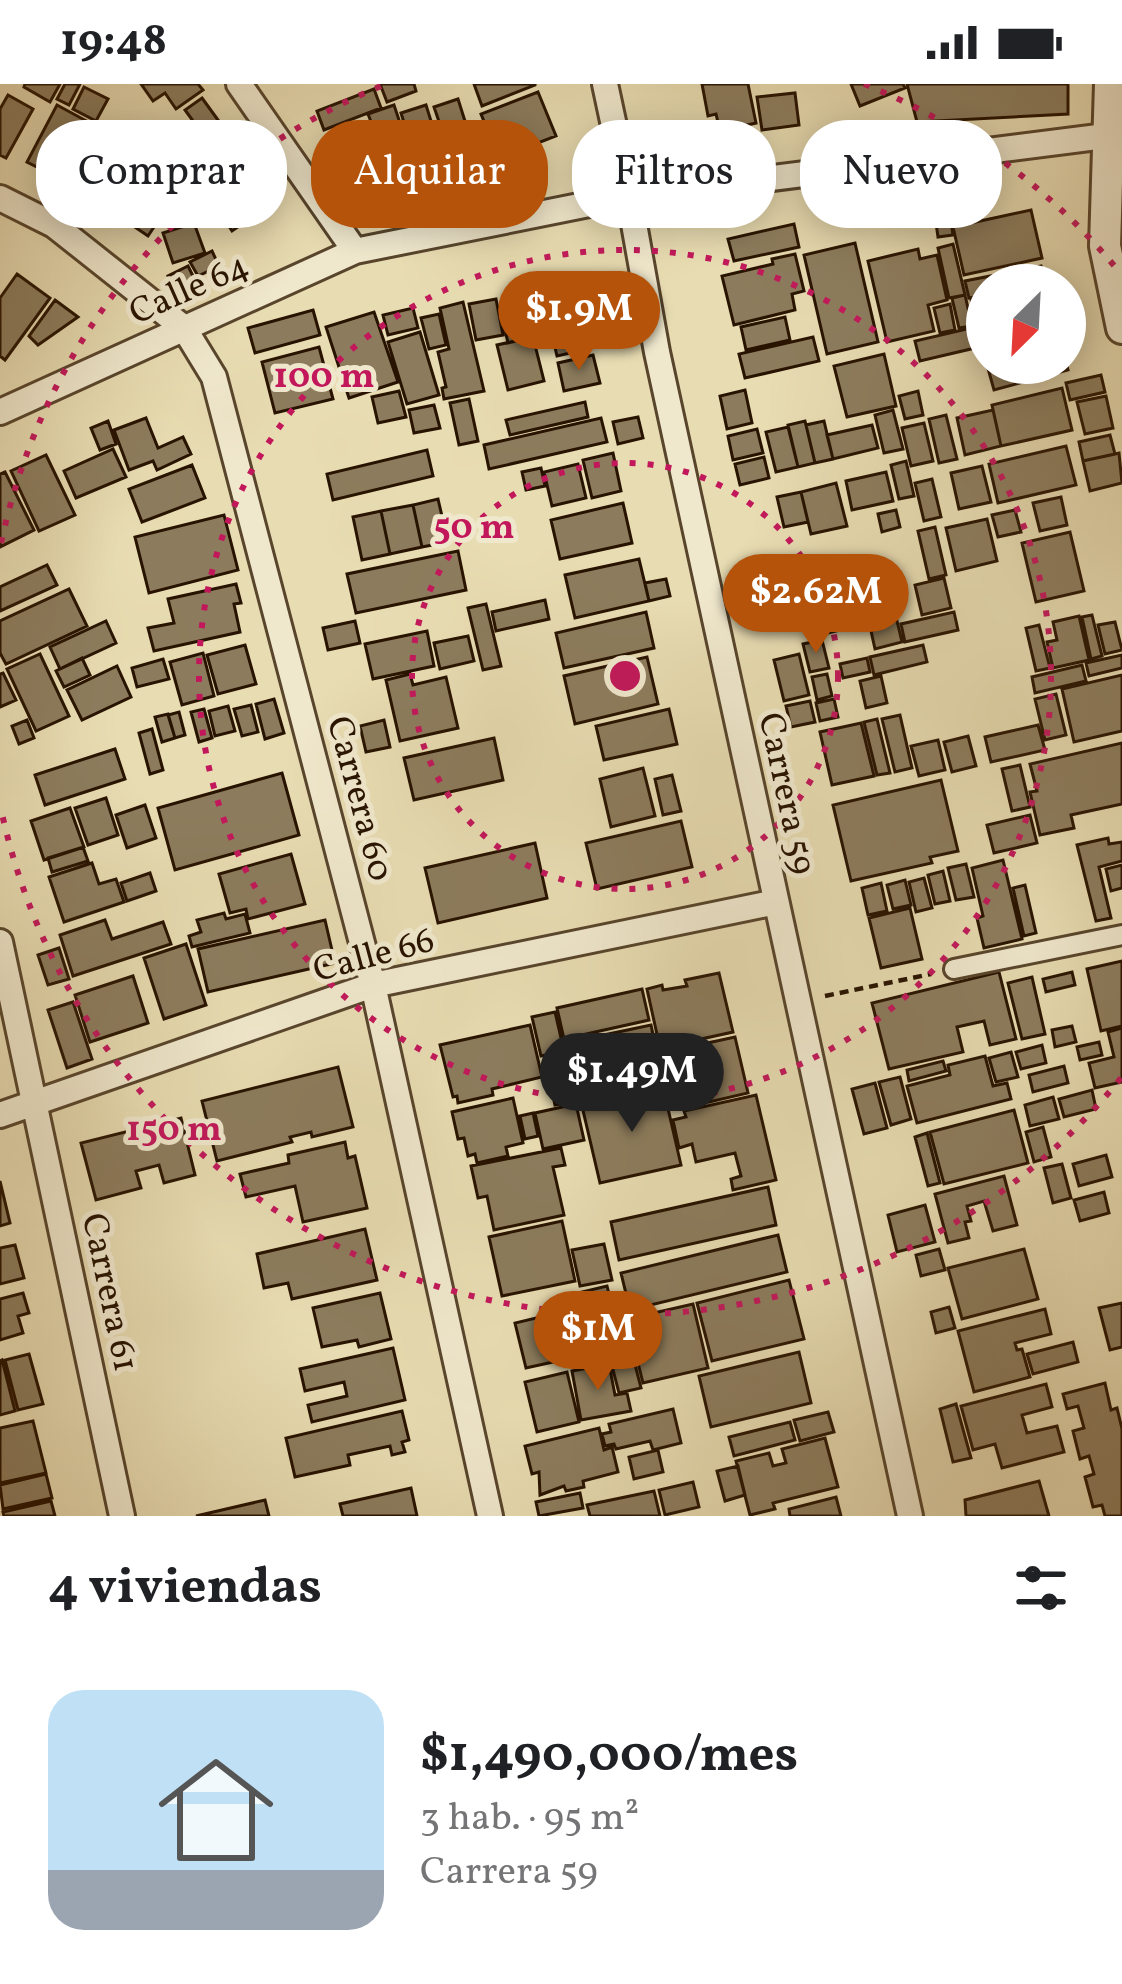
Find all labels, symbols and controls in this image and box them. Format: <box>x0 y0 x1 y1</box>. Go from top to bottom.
text: 19:48 <box>60 11 167 74</box>
chip: Comprar <box>36 120 287 228</box>
chip: Alquilar <box>311 120 548 228</box>
chip: Filtros <box>572 120 776 228</box>
chip: Nuevo <box>800 120 1002 228</box>
street label: Calle 64 <box>122 242 257 339</box>
north arrow <box>966 264 1086 384</box>
map controls <box>966 264 1086 384</box>
pin: $1.9M <box>495 271 663 373</box>
text: $1.9M <box>525 283 633 337</box>
text: 100 m <box>273 353 375 403</box>
text: 50 m <box>433 504 515 554</box>
pin: $2.62M <box>718 554 914 656</box>
text: $2.62M <box>750 566 882 620</box>
centre of rings <box>604 655 646 697</box>
street label: Carrera 59 <box>744 708 827 879</box>
street label: Carrera 60 <box>312 711 404 887</box>
street label: Calle 66 <box>308 917 440 997</box>
pin: $1.49M <box>534 1033 730 1135</box>
text: $1.49M <box>567 1045 697 1099</box>
text: 150 m <box>126 1106 222 1156</box>
street label: Carrera 61 <box>67 1209 149 1377</box>
pin: $1M <box>540 1291 656 1393</box>
text: $1M <box>560 1303 636 1357</box>
text: 4 viviendas <box>48 1553 322 1624</box>
icon: filters <box>1008 1555 1074 1621</box>
text: $1,490,000/mes <box>420 1721 798 1792</box>
icon: home <box>144 1738 288 1882</box>
text: 3 hab. · 95 m² <box>420 1792 639 1846</box>
text: Carrera 59 <box>420 1846 598 1900</box>

